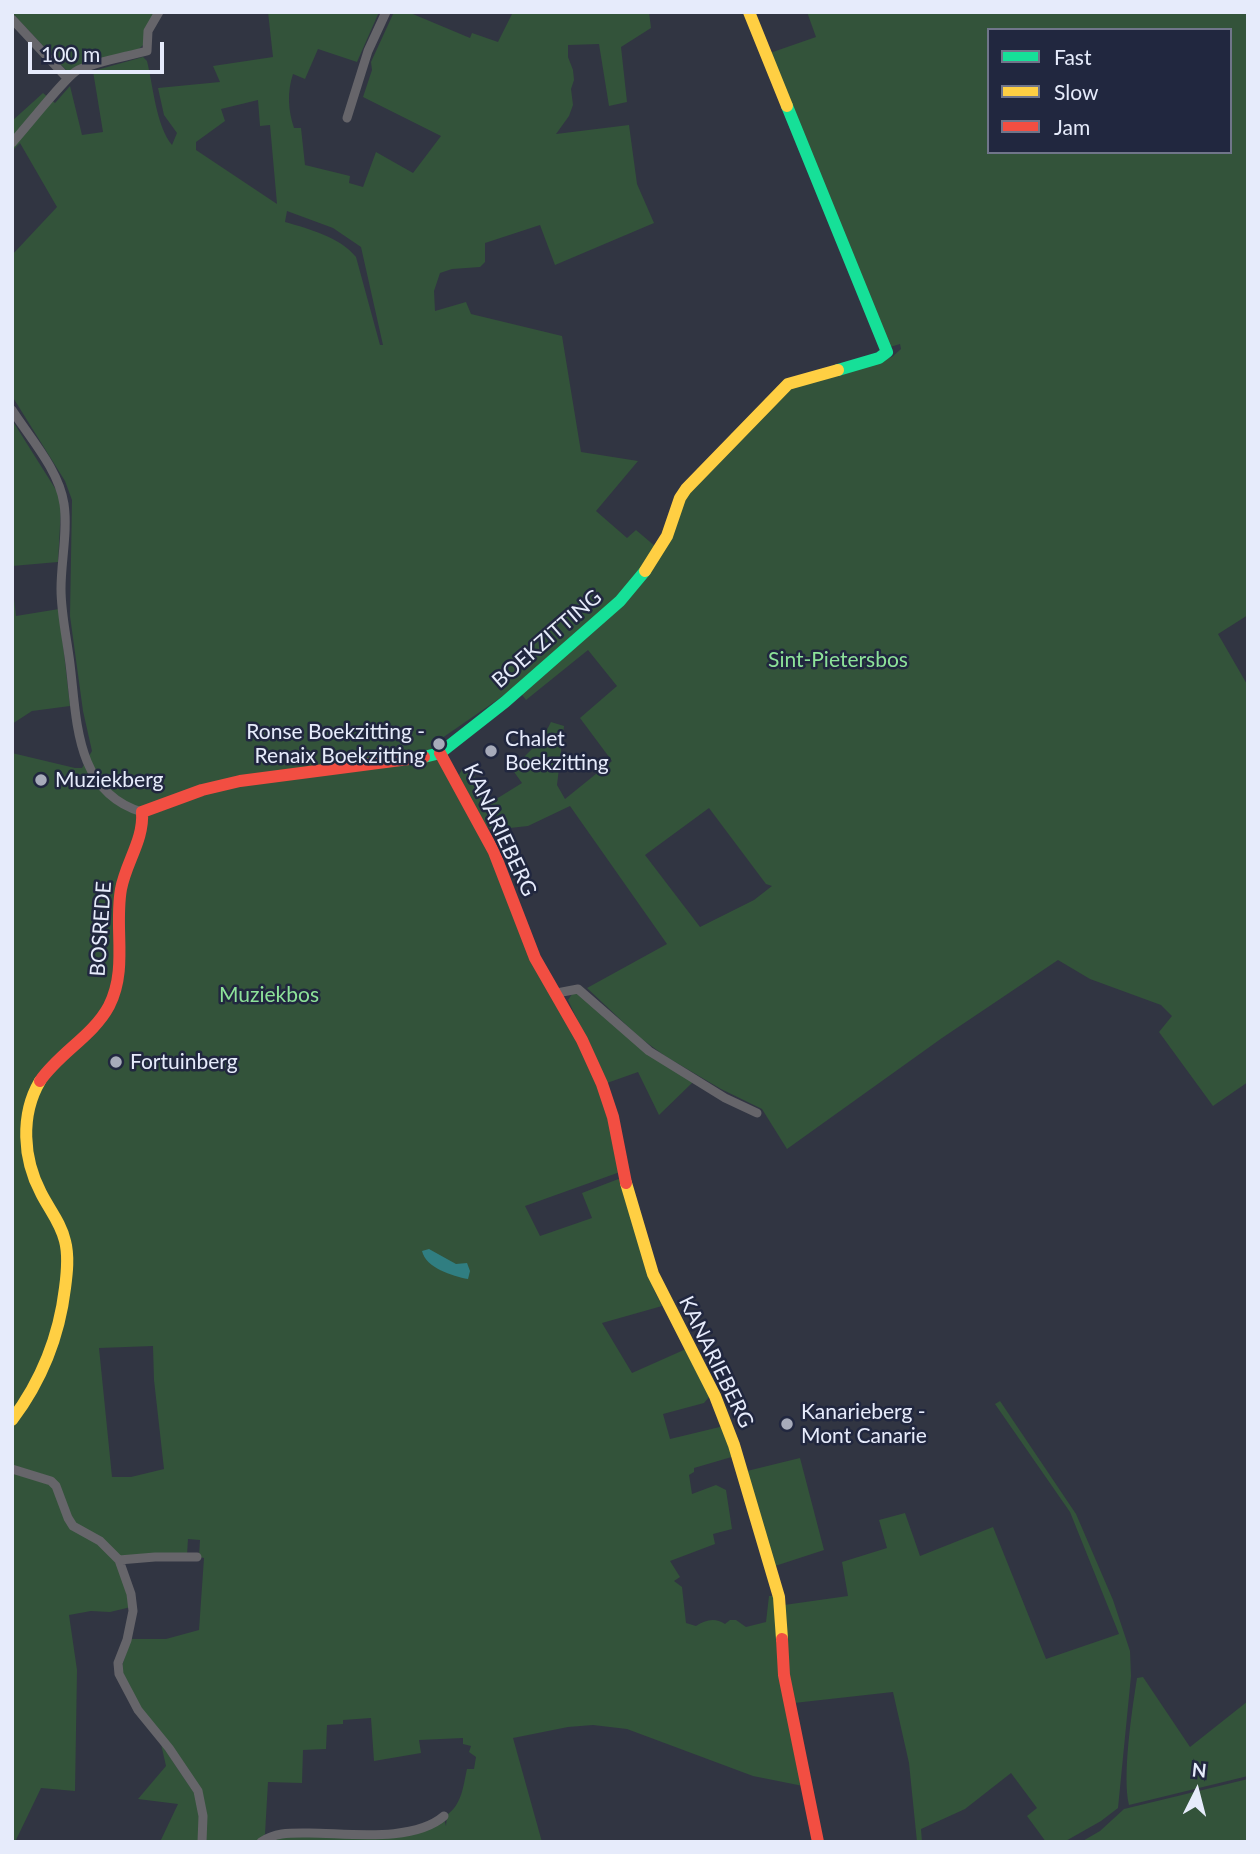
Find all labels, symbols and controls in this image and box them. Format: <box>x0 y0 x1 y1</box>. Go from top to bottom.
scale bar <box>32 28 168 72</box>
legend <box>987 28 1232 154</box>
text: 100 m <box>41 41 100 66</box>
text: Fast <box>1054 44 1091 69</box>
text: Slow <box>1054 79 1098 104</box>
text: Jam <box>1054 114 1090 139</box>
street label: BOEKZITTING <box>487 585 607 693</box>
park label: Sint-Pietersbos <box>768 647 908 673</box>
place label: Ronse Boekzitting - Renaix Boekzitting <box>246 719 425 769</box>
place label: Chalet Boekzitting <box>505 726 609 776</box>
marker: Ronse Boekzitting - Renaix Boekzitting <box>431 736 447 752</box>
marker: Chalet Boekzitting <box>483 743 499 759</box>
street label: KANARIEBERG <box>458 760 542 900</box>
place label: Muziekberg <box>55 767 163 793</box>
marker: Muziekberg <box>33 772 49 788</box>
street label: BOSREDE <box>85 881 117 977</box>
park label: Muziekbos <box>219 982 319 1008</box>
place label: Fortuinberg <box>130 1049 238 1075</box>
marker: Fortuinberg <box>108 1054 124 1070</box>
street label: KANARIEBERG <box>673 1292 759 1432</box>
place label: Kanarieberg - Mont Canarie <box>801 1399 927 1449</box>
marker: Kanarieberg - Mont Canarie <box>779 1416 795 1432</box>
north arrow <box>1162 1756 1232 1826</box>
text: N <box>1191 1757 1208 1782</box>

